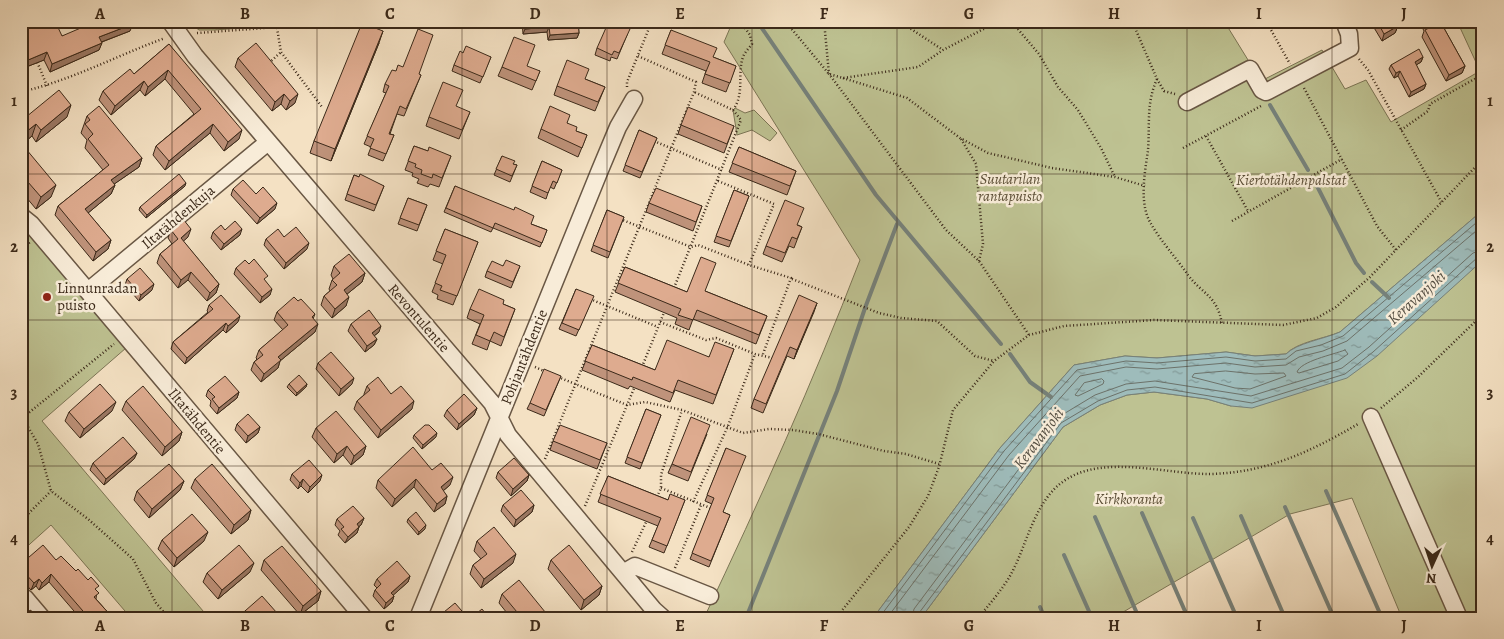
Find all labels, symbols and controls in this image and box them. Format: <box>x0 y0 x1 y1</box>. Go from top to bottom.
text: A <box>94 3 106 25</box>
text: B <box>240 3 250 25</box>
text: C <box>385 3 395 25</box>
text: D <box>529 3 541 25</box>
text: E <box>675 3 685 25</box>
text: F <box>820 3 829 25</box>
text: G <box>964 3 974 25</box>
text: H <box>1108 3 1120 25</box>
text: I <box>1256 3 1262 25</box>
text: J <box>1401 3 1407 25</box>
text: 1 <box>11 90 17 112</box>
text: 1 <box>1487 90 1493 112</box>
park label: Suutarilan rantapuisto <box>978 169 1042 206</box>
park label: Kiertotähdenpalstat <box>1236 170 1347 190</box>
street label: Iltatähdenkuja <box>137 180 219 254</box>
text: 2 <box>10 236 18 258</box>
text: 2 <box>1486 236 1494 258</box>
water label: Keravanjoki <box>1383 266 1450 330</box>
place label: Linnunradan puisto <box>57 278 137 315</box>
street label: Revontulentie <box>384 279 455 357</box>
marker: Linnunradan puisto <box>41 291 53 303</box>
street label: Pohjantähdentie <box>496 306 552 408</box>
text: 3 <box>11 382 18 404</box>
text: 3 <box>1487 382 1494 404</box>
street label: Iltatähdentie <box>164 384 231 458</box>
water label: Keravanjoki <box>1009 404 1069 474</box>
park label: Kirkkoranta <box>1095 489 1163 509</box>
text: 4 <box>10 528 18 550</box>
text: 4 <box>1486 528 1494 550</box>
north arrow <box>1406 542 1456 592</box>
text: N <box>1426 569 1437 588</box>
text: A <box>94 615 106 637</box>
text: B <box>240 615 250 637</box>
text: C <box>385 615 395 637</box>
text: D <box>529 615 541 637</box>
text: E <box>675 615 685 637</box>
text: F <box>820 615 829 637</box>
text: G <box>964 615 974 637</box>
text: H <box>1108 615 1120 637</box>
text: I <box>1256 615 1262 637</box>
text: J <box>1401 615 1407 637</box>

